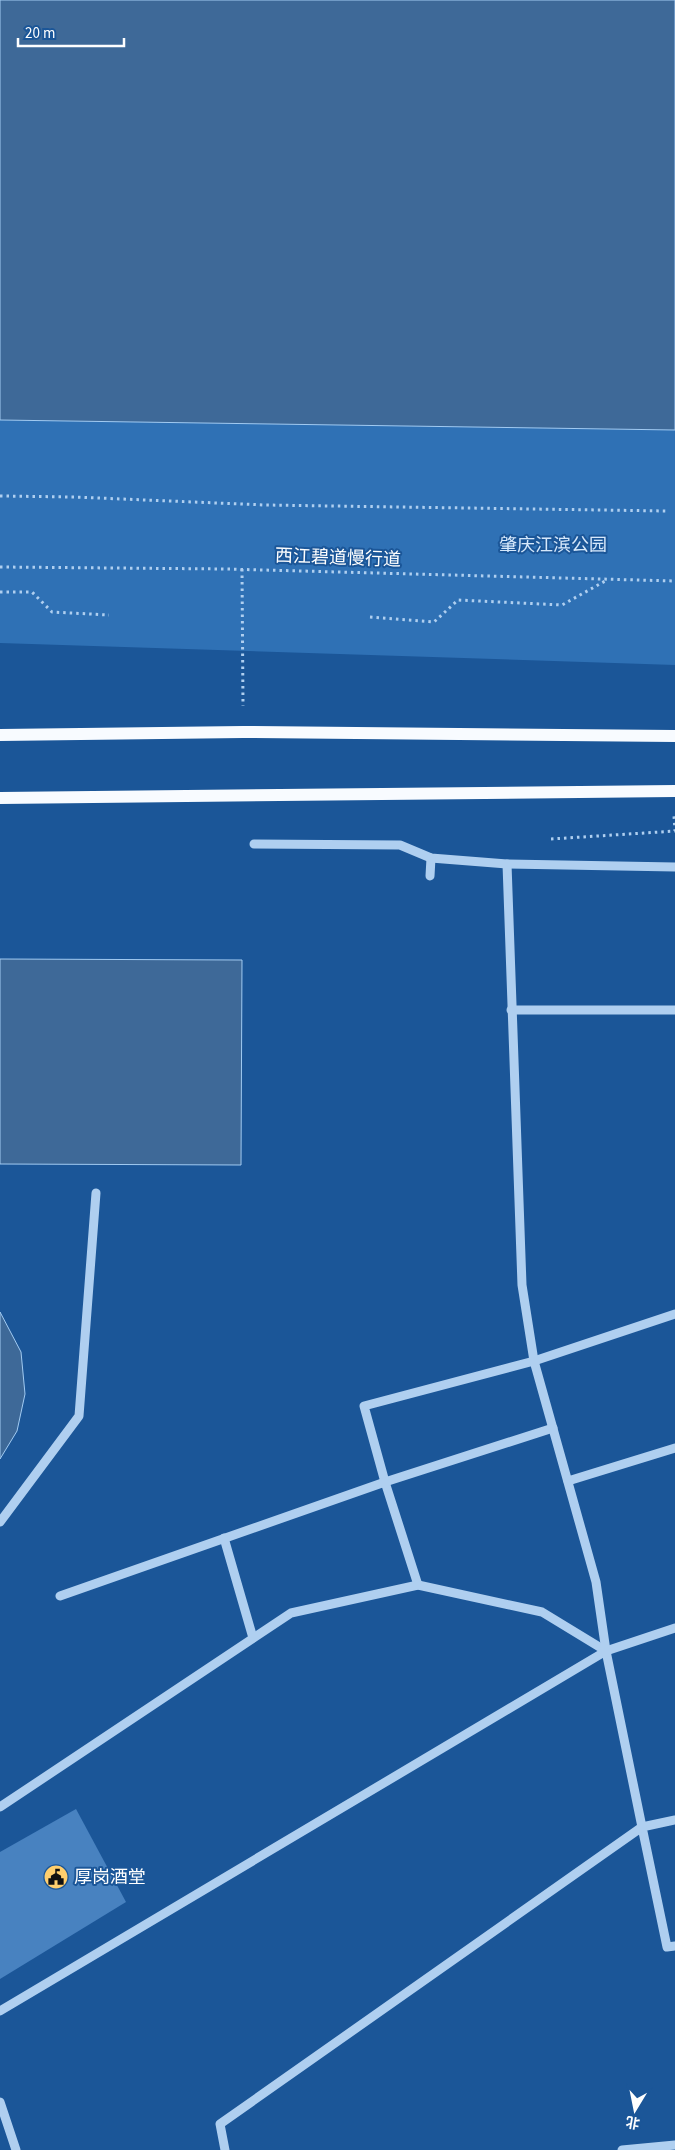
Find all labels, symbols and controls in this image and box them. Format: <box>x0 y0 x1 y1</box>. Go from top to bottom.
scale bar <box>18 15 124 47</box>
text: 20 m <box>25 23 55 44</box>
park label: 肇庆江滨公园 <box>499 533 607 558</box>
street label: 西江碧道慢行道 <box>275 543 401 573</box>
public building icon: 厚岗酒堂 <box>43 1864 69 1890</box>
place label: 厚岗酒堂 <box>74 1865 146 1890</box>
north arrow <box>610 2085 660 2135</box>
text: 北 <box>624 2111 642 2133</box>

